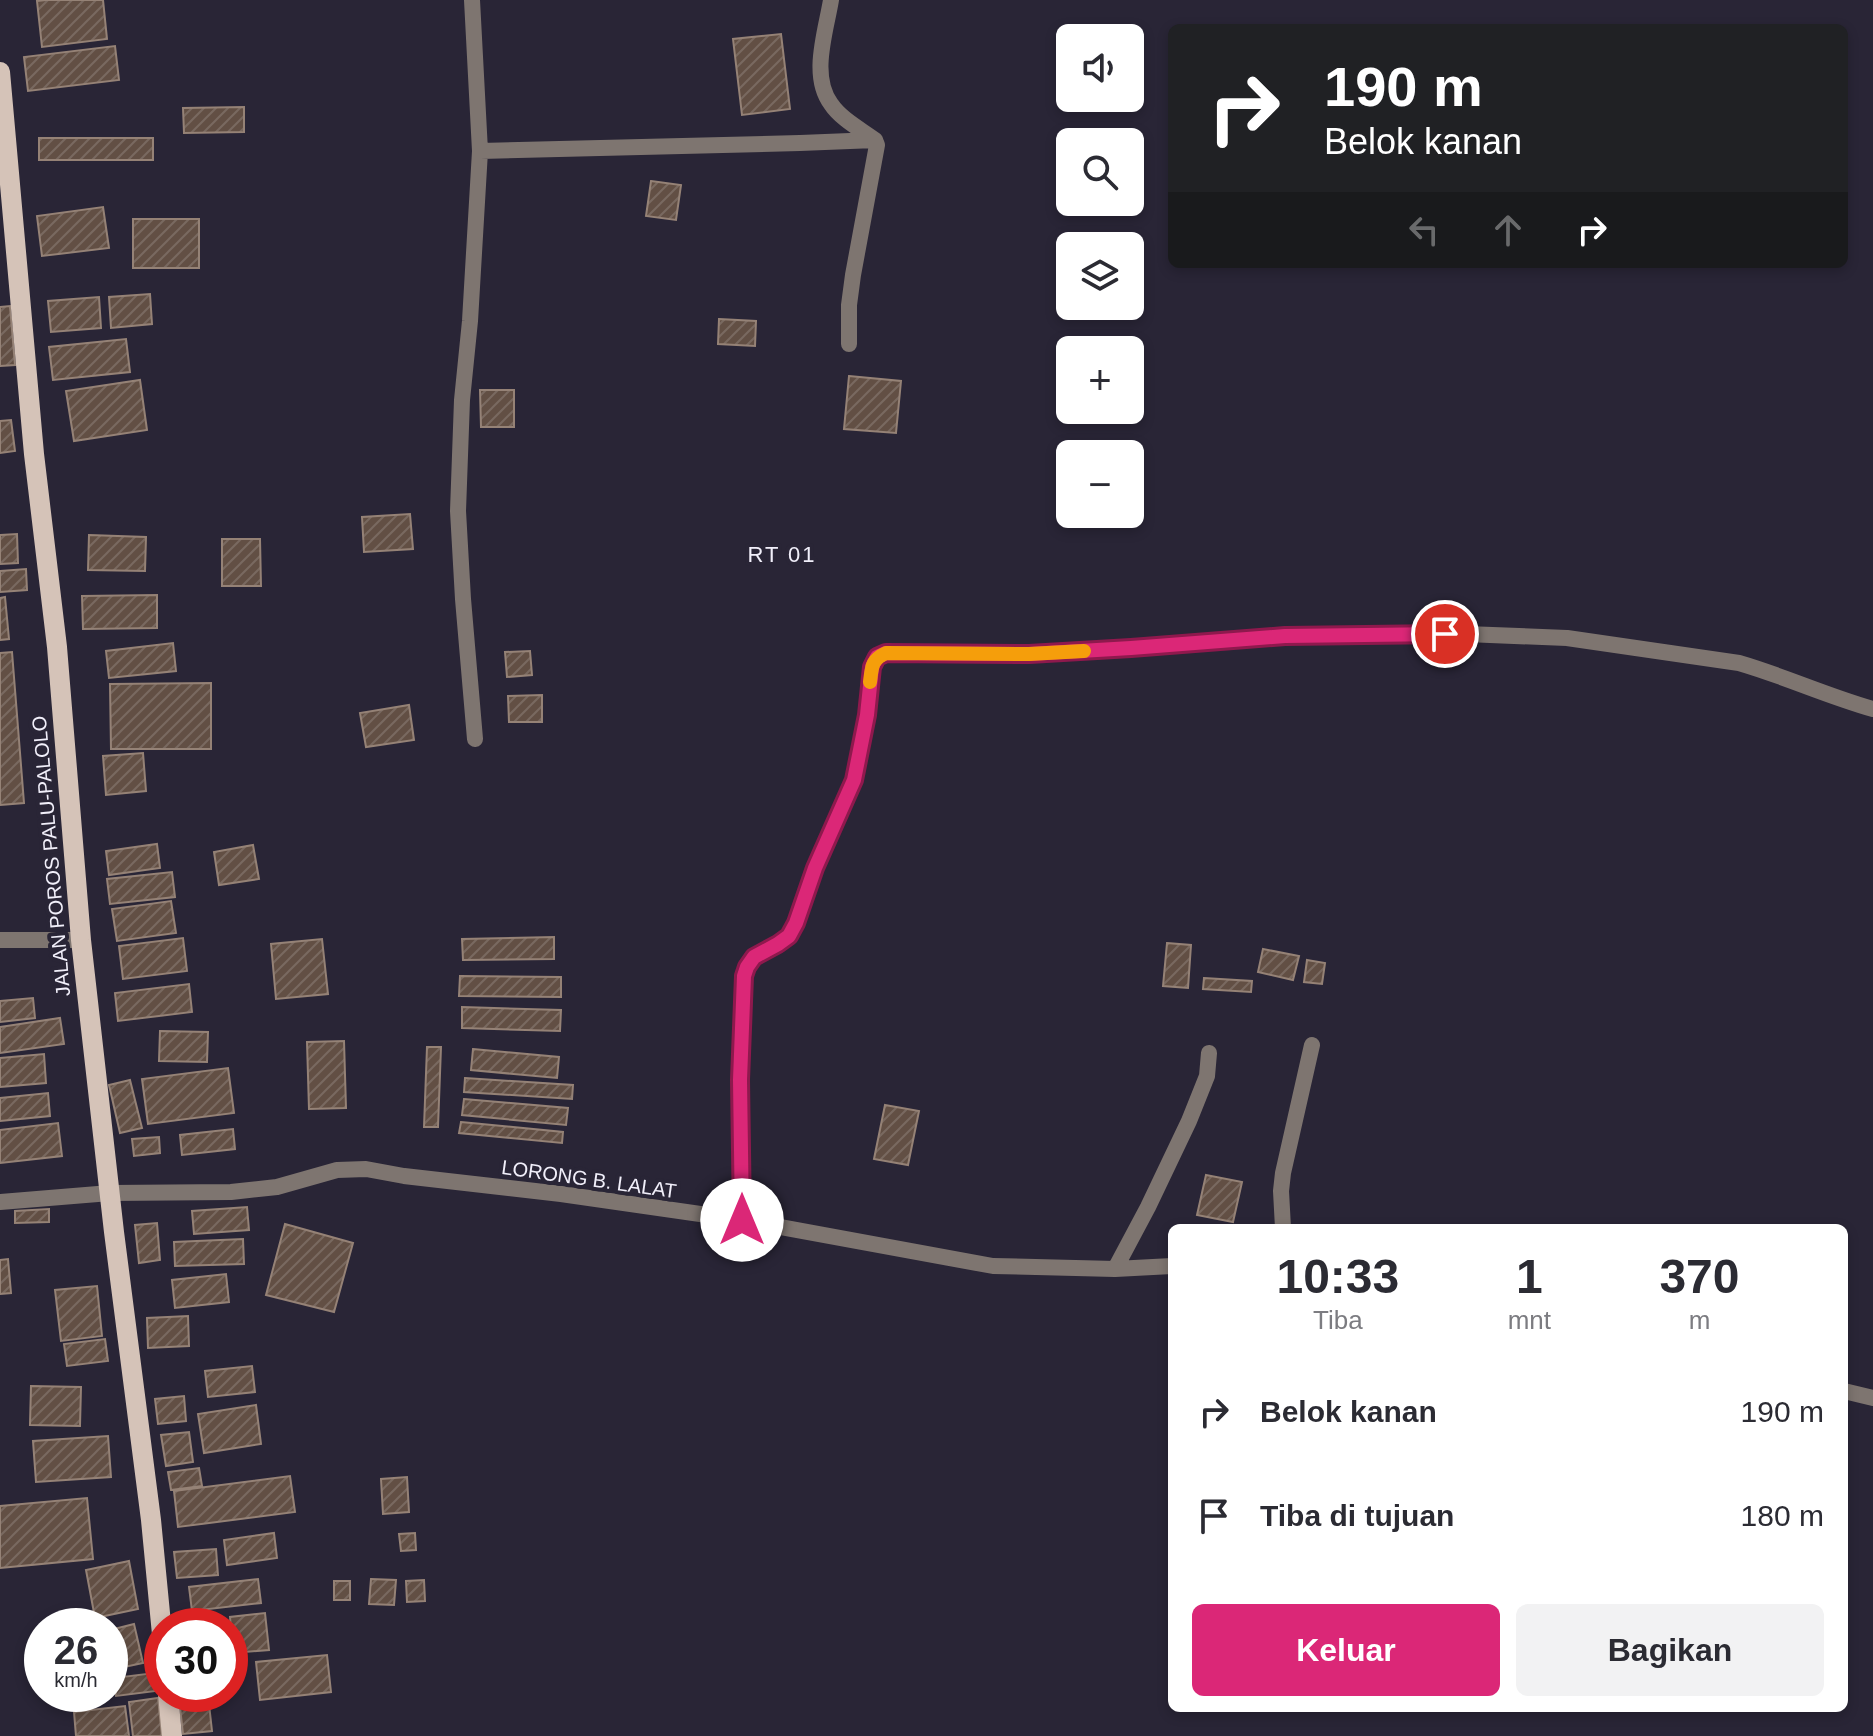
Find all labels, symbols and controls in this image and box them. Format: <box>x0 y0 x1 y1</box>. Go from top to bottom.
map controls <box>1056 24 1144 528</box>
button: sound <box>1056 24 1144 112</box>
text: 190 m <box>1324 55 1483 118</box>
icon: right <box>1192 56 1296 160</box>
text: Belok kanan <box>1324 121 1522 162</box>
button: search <box>1056 128 1144 216</box>
icon: left <box>1402 208 1446 252</box>
icon: ahead <box>1486 208 1530 252</box>
icon: right <box>1570 208 1614 252</box>
button: layers <box>1056 232 1144 320</box>
button: + <box>1056 336 1144 424</box>
button: − <box>1056 440 1144 528</box>
district label: RT 01 <box>747 542 817 567</box>
pin <box>1411 600 1479 668</box>
icon: arrive <box>1423 612 1467 656</box>
street label: JALAN POROS PALU-PALOLO <box>28 715 74 997</box>
street label: LORONG B. LALAT <box>500 1156 678 1202</box>
position arrow <box>700 1178 784 1262</box>
text: 10:33 <box>1276 1250 1399 1303</box>
text: 1 <box>1516 1250 1543 1303</box>
text: 370 <box>1659 1250 1740 1303</box>
text: Tiba <box>1313 1305 1363 1335</box>
text: mnt <box>1508 1305 1551 1335</box>
text: m <box>1689 1305 1710 1335</box>
icon: right <box>1192 1390 1236 1434</box>
text: Belok kanan <box>1260 1395 1437 1428</box>
text: 190 m <box>1741 1395 1824 1428</box>
icon: arrive <box>1192 1494 1236 1538</box>
text: Tiba di tujuan <box>1260 1499 1454 1532</box>
text: 180 m <box>1741 1499 1824 1532</box>
button: Keluar <box>1192 1604 1500 1696</box>
button: Bagikan <box>1516 1604 1824 1696</box>
speed limit sign: 30 <box>144 1608 248 1712</box>
text: 26 <box>54 1628 98 1672</box>
text: km/h <box>54 1669 98 1691</box>

